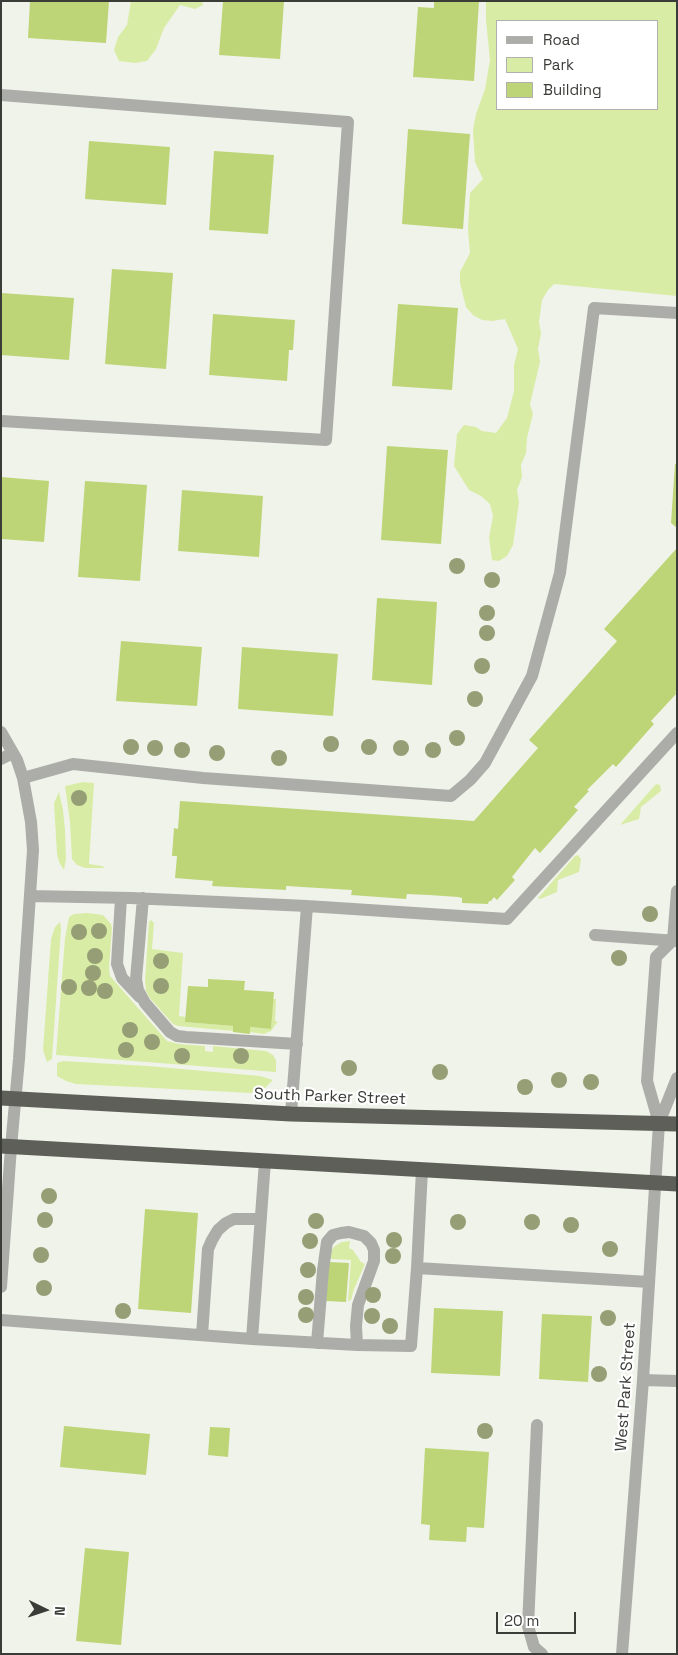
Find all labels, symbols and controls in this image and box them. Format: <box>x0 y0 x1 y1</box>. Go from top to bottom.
legend <box>496 20 658 110</box>
text: Road <box>543 30 580 49</box>
text: Park <box>543 55 574 74</box>
text: Building <box>543 80 602 99</box>
street label: South Parker Street <box>254 1085 406 1109</box>
street label: West Park Street <box>612 1322 640 1452</box>
north arrow <box>20 1585 70 1635</box>
scale bar <box>498 1602 578 1634</box>
text: N <box>51 1606 69 1616</box>
text: 20 m <box>504 1611 539 1630</box>

